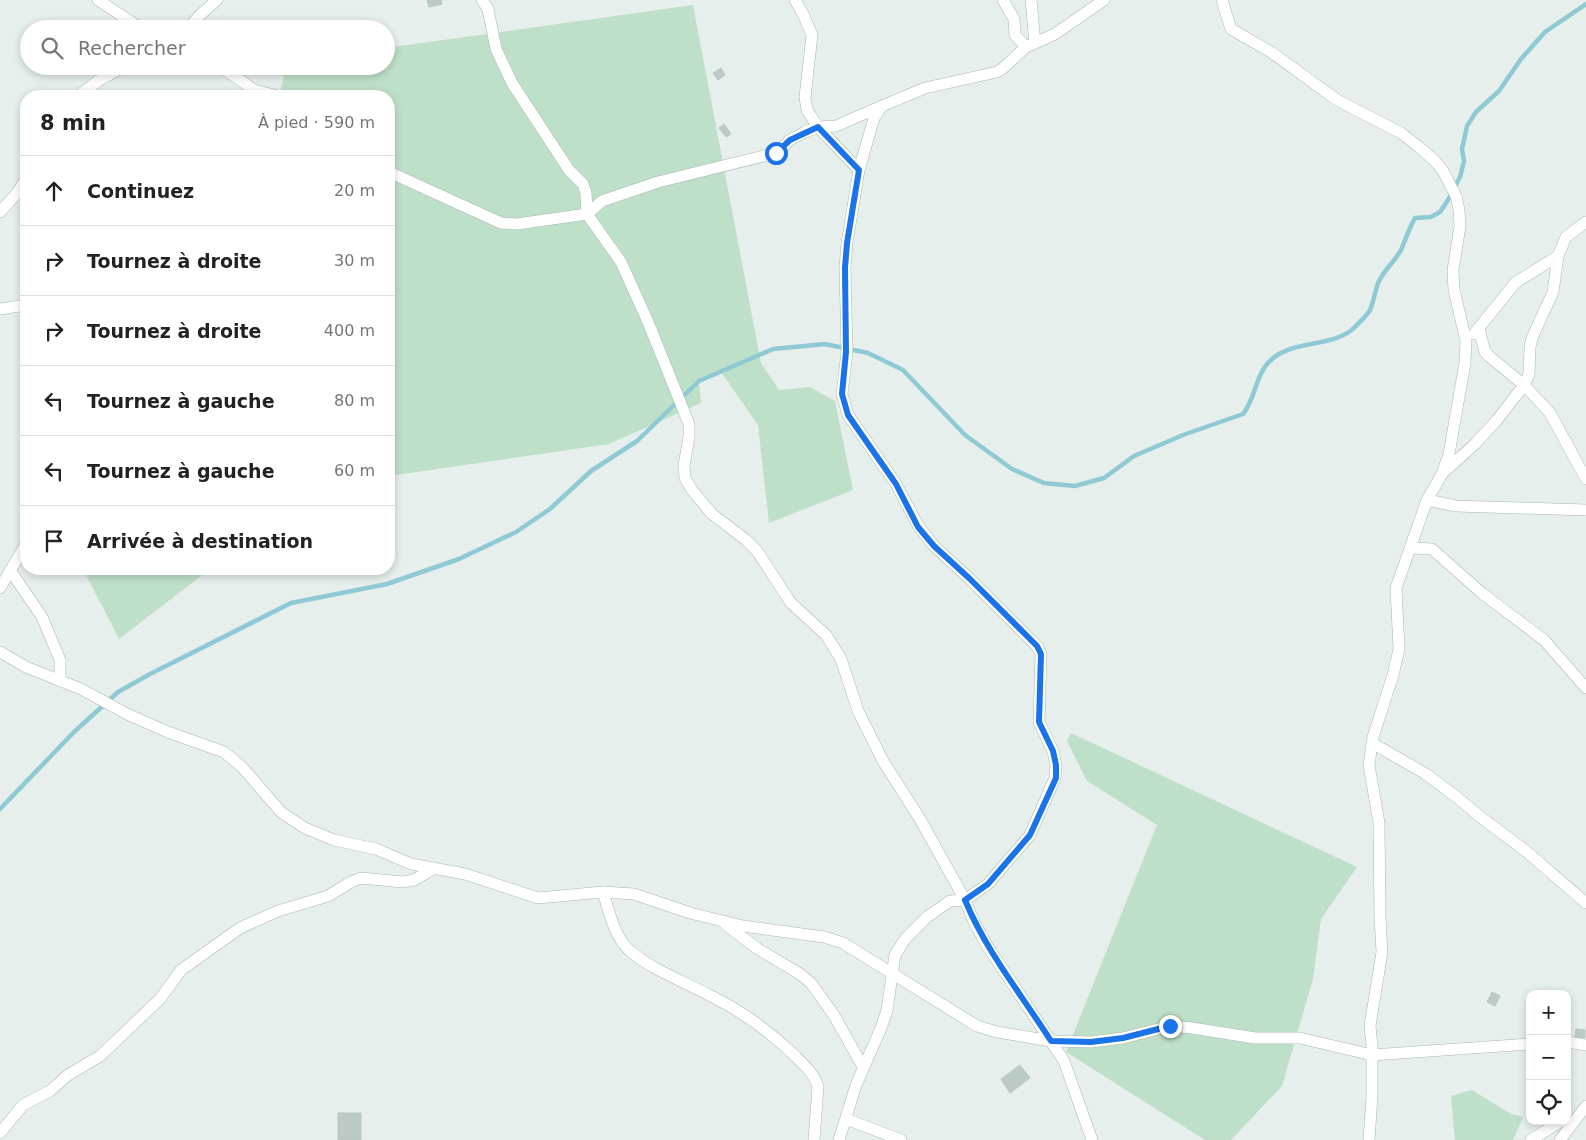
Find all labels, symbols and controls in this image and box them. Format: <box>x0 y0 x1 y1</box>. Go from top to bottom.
search box <box>20 20 395 75</box>
icon: search <box>38 34 66 62</box>
text: Rechercher <box>78 37 186 59</box>
text: 8 min <box>40 111 106 135</box>
text: À pied · 590 m <box>258 113 375 132</box>
route start <box>765 142 788 165</box>
icon: ahead <box>40 177 68 205</box>
text: Continuez <box>87 180 194 202</box>
text: 20 m <box>334 181 375 200</box>
icon: right <box>40 247 68 275</box>
text: Tournez à droite <box>87 250 261 272</box>
text: 30 m <box>334 251 375 270</box>
icon: right <box>40 317 68 345</box>
text: Tournez à droite <box>87 320 261 342</box>
text: 400 m <box>324 321 375 340</box>
icon: left <box>40 387 68 415</box>
text: Tournez à gauche <box>87 390 275 412</box>
text: 80 m <box>334 391 375 410</box>
icon: left <box>40 457 68 485</box>
text: Tournez à gauche <box>87 460 275 482</box>
text: 60 m <box>334 461 375 480</box>
icon: arrive <box>40 527 68 555</box>
text: Arrivée à destination <box>87 530 313 552</box>
map controls <box>1526 990 1571 1125</box>
button: + <box>1526 990 1571 1035</box>
route end <box>1159 1015 1182 1038</box>
button: − <box>1526 1035 1571 1080</box>
button: locate <box>1526 1080 1571 1125</box>

